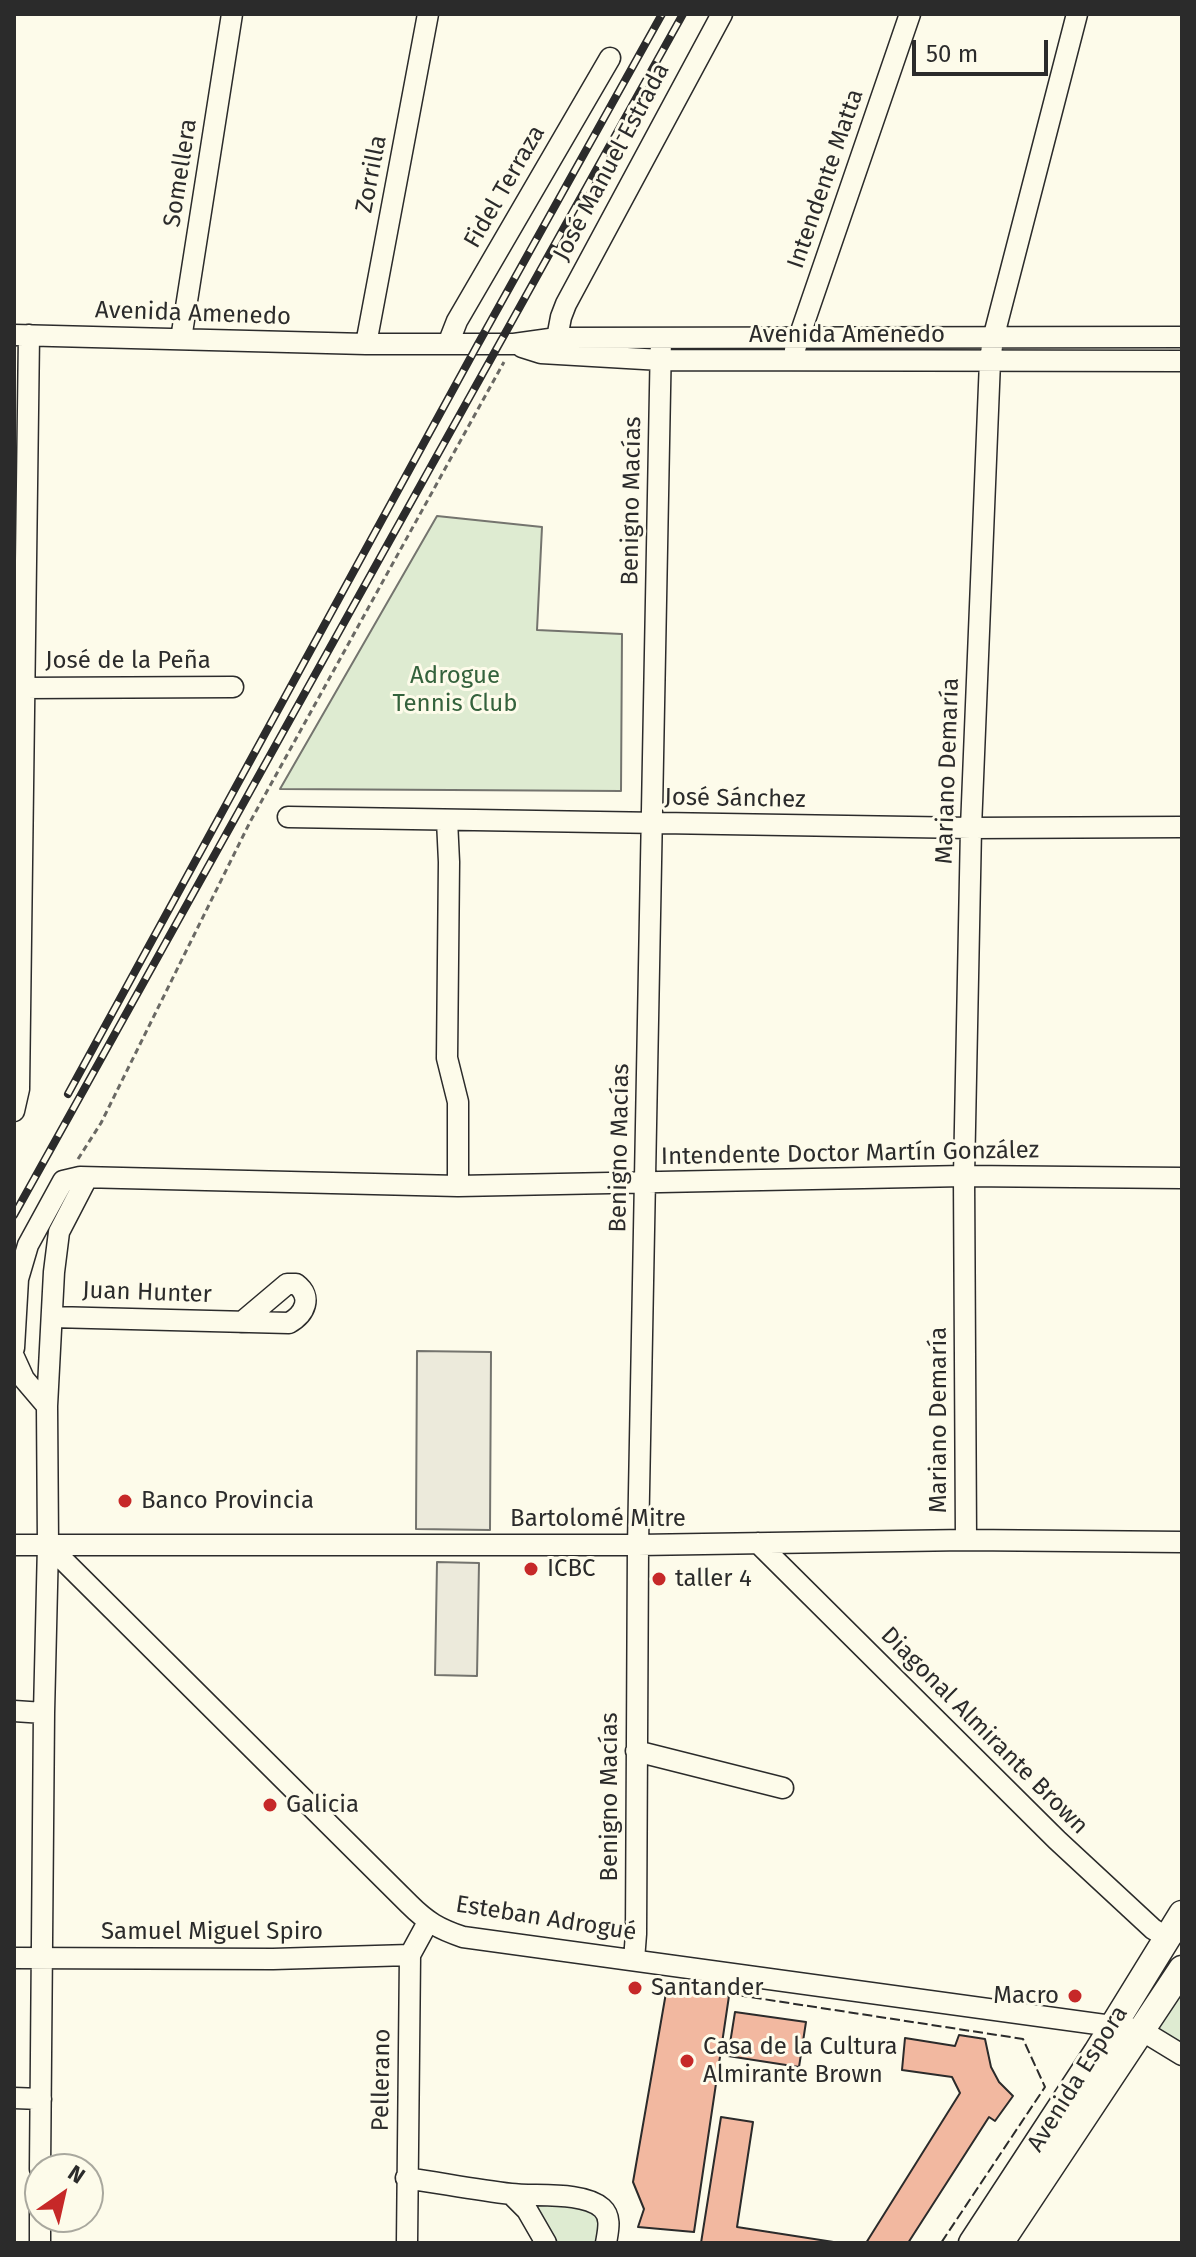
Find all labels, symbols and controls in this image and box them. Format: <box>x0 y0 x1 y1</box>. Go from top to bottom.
scale bar <box>916 24 1052 74</box>
text: 50 m <box>926 40 978 68</box>
street label: José Manuel Estrada <box>548 58 676 266</box>
street label: Intendente Matta <box>782 86 870 272</box>
street label: Somellera <box>158 117 204 229</box>
street label: Fidel Terraza <box>458 121 552 253</box>
street label: Zorrilla <box>350 133 394 215</box>
street label: Avenida Amenedo <box>95 296 291 332</box>
street label: Avenida Amenedo <box>749 321 945 349</box>
street label: Benigno Macías <box>616 416 648 586</box>
street label: José de la Peña <box>45 647 211 675</box>
park label: Adrogue Tennis Club <box>392 662 518 718</box>
street label: Mariano Demaría <box>930 677 966 865</box>
street label: José Sánchez <box>664 783 806 815</box>
street label: Benigno Macías <box>604 1063 636 1233</box>
street label: Intendente Doctor Martín González <box>661 1136 1039 1172</box>
street label: Juan Hunter <box>82 1276 212 1310</box>
street label: Mariano Demaría <box>925 1327 953 1513</box>
place label: Banco Provincia <box>141 1487 314 1515</box>
marker: Banco Provincia <box>116 1492 134 1510</box>
street label: Bartolomé Mitre <box>510 1505 686 1533</box>
place label: ICBC <box>547 1555 596 1583</box>
marker: ICBC <box>522 1560 540 1578</box>
place label: taller 4 <box>675 1565 752 1593</box>
marker: taller 4 <box>650 1570 668 1588</box>
street label: Diagonal Almirante Brown <box>874 1621 1094 1841</box>
street label: Benigno Macías <box>596 1712 624 1882</box>
place label: Galicia <box>286 1791 359 1819</box>
marker: Galicia <box>261 1796 279 1814</box>
street label: Esteban Adrogué <box>453 1890 639 1948</box>
street label: Samuel Miguel Spiro <box>101 1918 323 1946</box>
place label: Santander <box>651 1974 764 2002</box>
marker: Santander <box>626 1979 644 1997</box>
place label: Macro <box>993 1982 1059 2010</box>
marker: Macro <box>1066 1987 1084 2005</box>
street label: Avenida Espora <box>1022 2001 1134 2157</box>
street label: Pellerano <box>367 2028 397 2132</box>
place label: Casa de la Cultura Almirante Brown <box>703 2033 898 2089</box>
marker: Casa de la Cultura Almirante Brown <box>678 2052 696 2070</box>
north arrow <box>24 2153 104 2233</box>
text: N <box>63 2159 90 2190</box>

